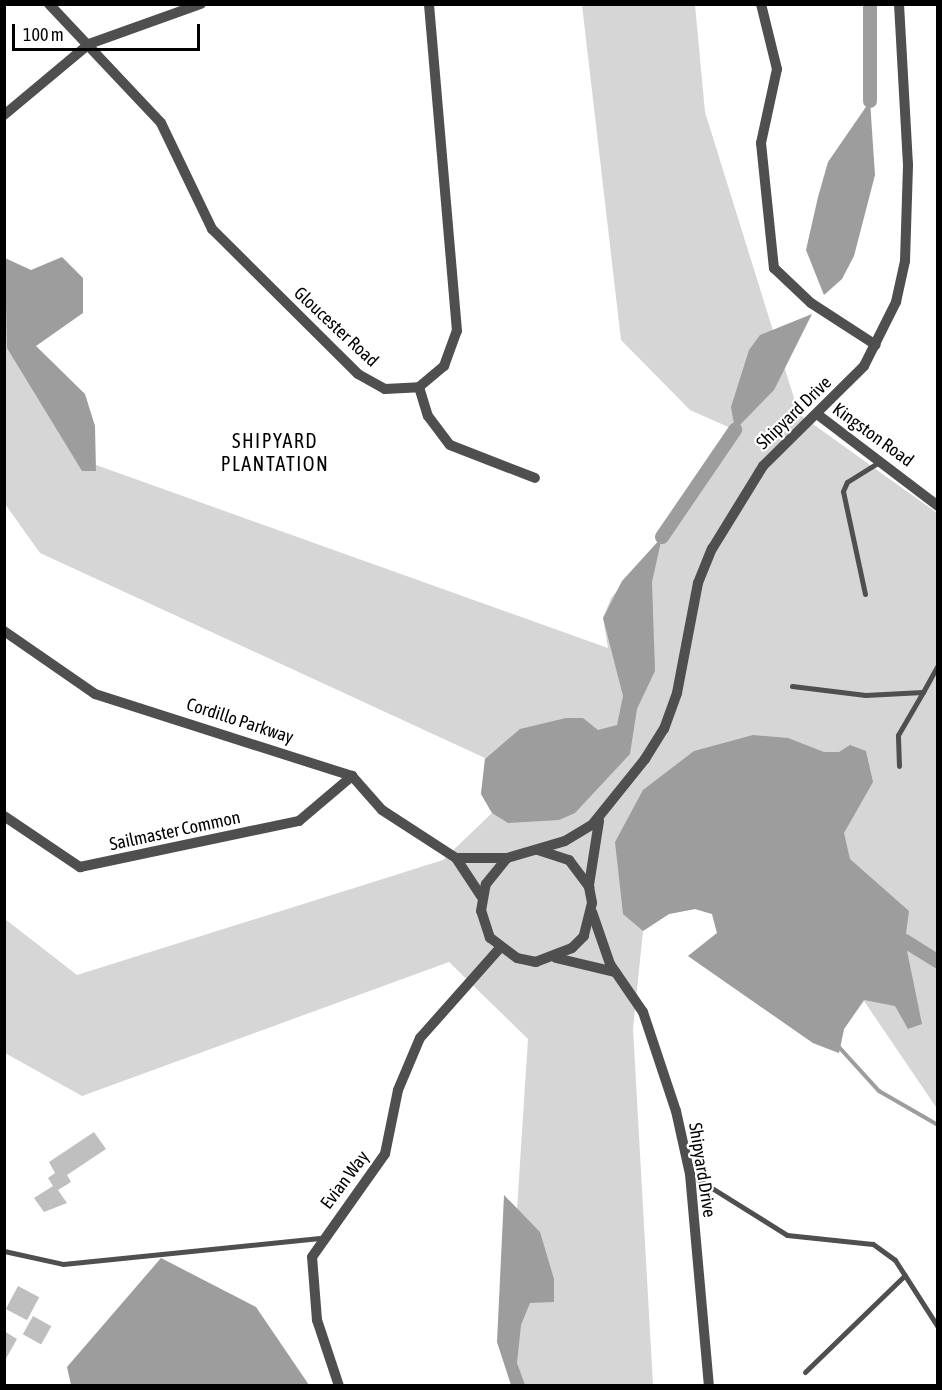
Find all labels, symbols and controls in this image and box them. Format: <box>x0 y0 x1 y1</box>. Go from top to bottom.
scale bar <box>15 12 202 50</box>
text: 100 m <box>23 24 64 45</box>
street label: Gloucester Road <box>289 282 383 372</box>
street label: Shipyard Drive <box>752 372 836 454</box>
street label: Kingston Road <box>828 398 918 472</box>
district label: SHIPYARD PLANTATION <box>221 429 329 476</box>
street label: Cordillo Parkway <box>184 694 296 748</box>
street label: Sailmaster Common <box>108 807 242 855</box>
street label: Shipyard Drive <box>684 1121 720 1219</box>
street label: Evian Way <box>316 1147 374 1213</box>

